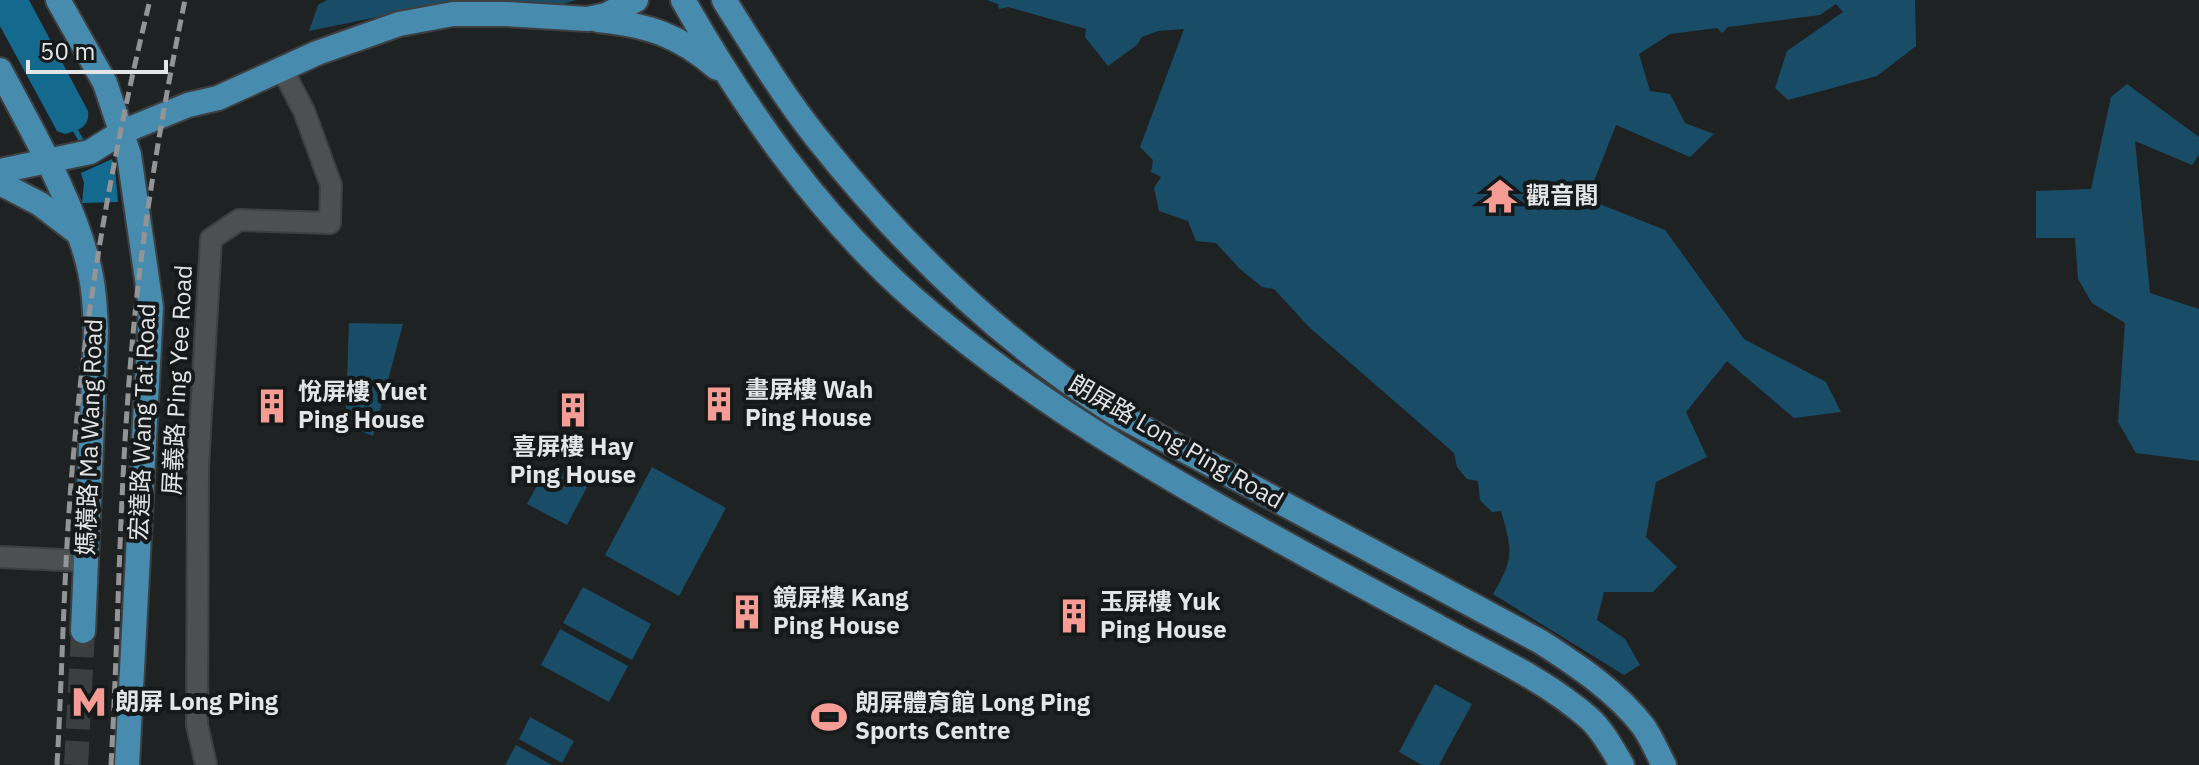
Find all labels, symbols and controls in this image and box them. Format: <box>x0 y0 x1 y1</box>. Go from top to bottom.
scale bar <box>28 24 166 74</box>
text: 50 m <box>40 35 95 67</box>
temple icon: 觀音閣 <box>1481 177 1519 215</box>
place label: 觀音閣 <box>1526 179 1598 211</box>
street label: 屏義路 Ping Yee Road <box>155 264 199 496</box>
street label: 宏達路 Wang Tat Road <box>122 303 162 541</box>
street label: 媽橫路 Ma Wang Road <box>69 318 109 556</box>
street label: 朗屏路 Long Ping Road <box>1063 367 1290 516</box>
place label: 畫屏樓 Wah Ping House <box>745 373 873 433</box>
place label: 悅屏樓 Yuet Ping House <box>298 375 427 435</box>
building icon: 畫屏樓 Wah Ping House <box>700 385 738 423</box>
building icon: 悅屏樓 Yuet Ping House <box>253 387 291 425</box>
building icon: 喜屏樓 Hay Ping House <box>554 391 592 429</box>
place label: 喜屏樓 Hay Ping House <box>510 430 636 490</box>
place label: 鏡屏樓 Kang Ping House <box>773 581 909 641</box>
place label: 玉屏樓 Yuk Ping House <box>1100 585 1227 645</box>
building icon: 鏡屏樓 Kang Ping House <box>728 593 766 631</box>
building icon: 玉屏樓 Yuk Ping House <box>1055 597 1093 635</box>
metro station icon: 朗屏 Long Ping <box>70 683 108 721</box>
place label: 朗屏 Long Ping <box>115 685 279 717</box>
place label: 朗屏體育館 Long Ping Sports Centre <box>855 686 1091 746</box>
sports icon: 朗屏體育館 Long Ping Sports Centre <box>810 698 848 736</box>

